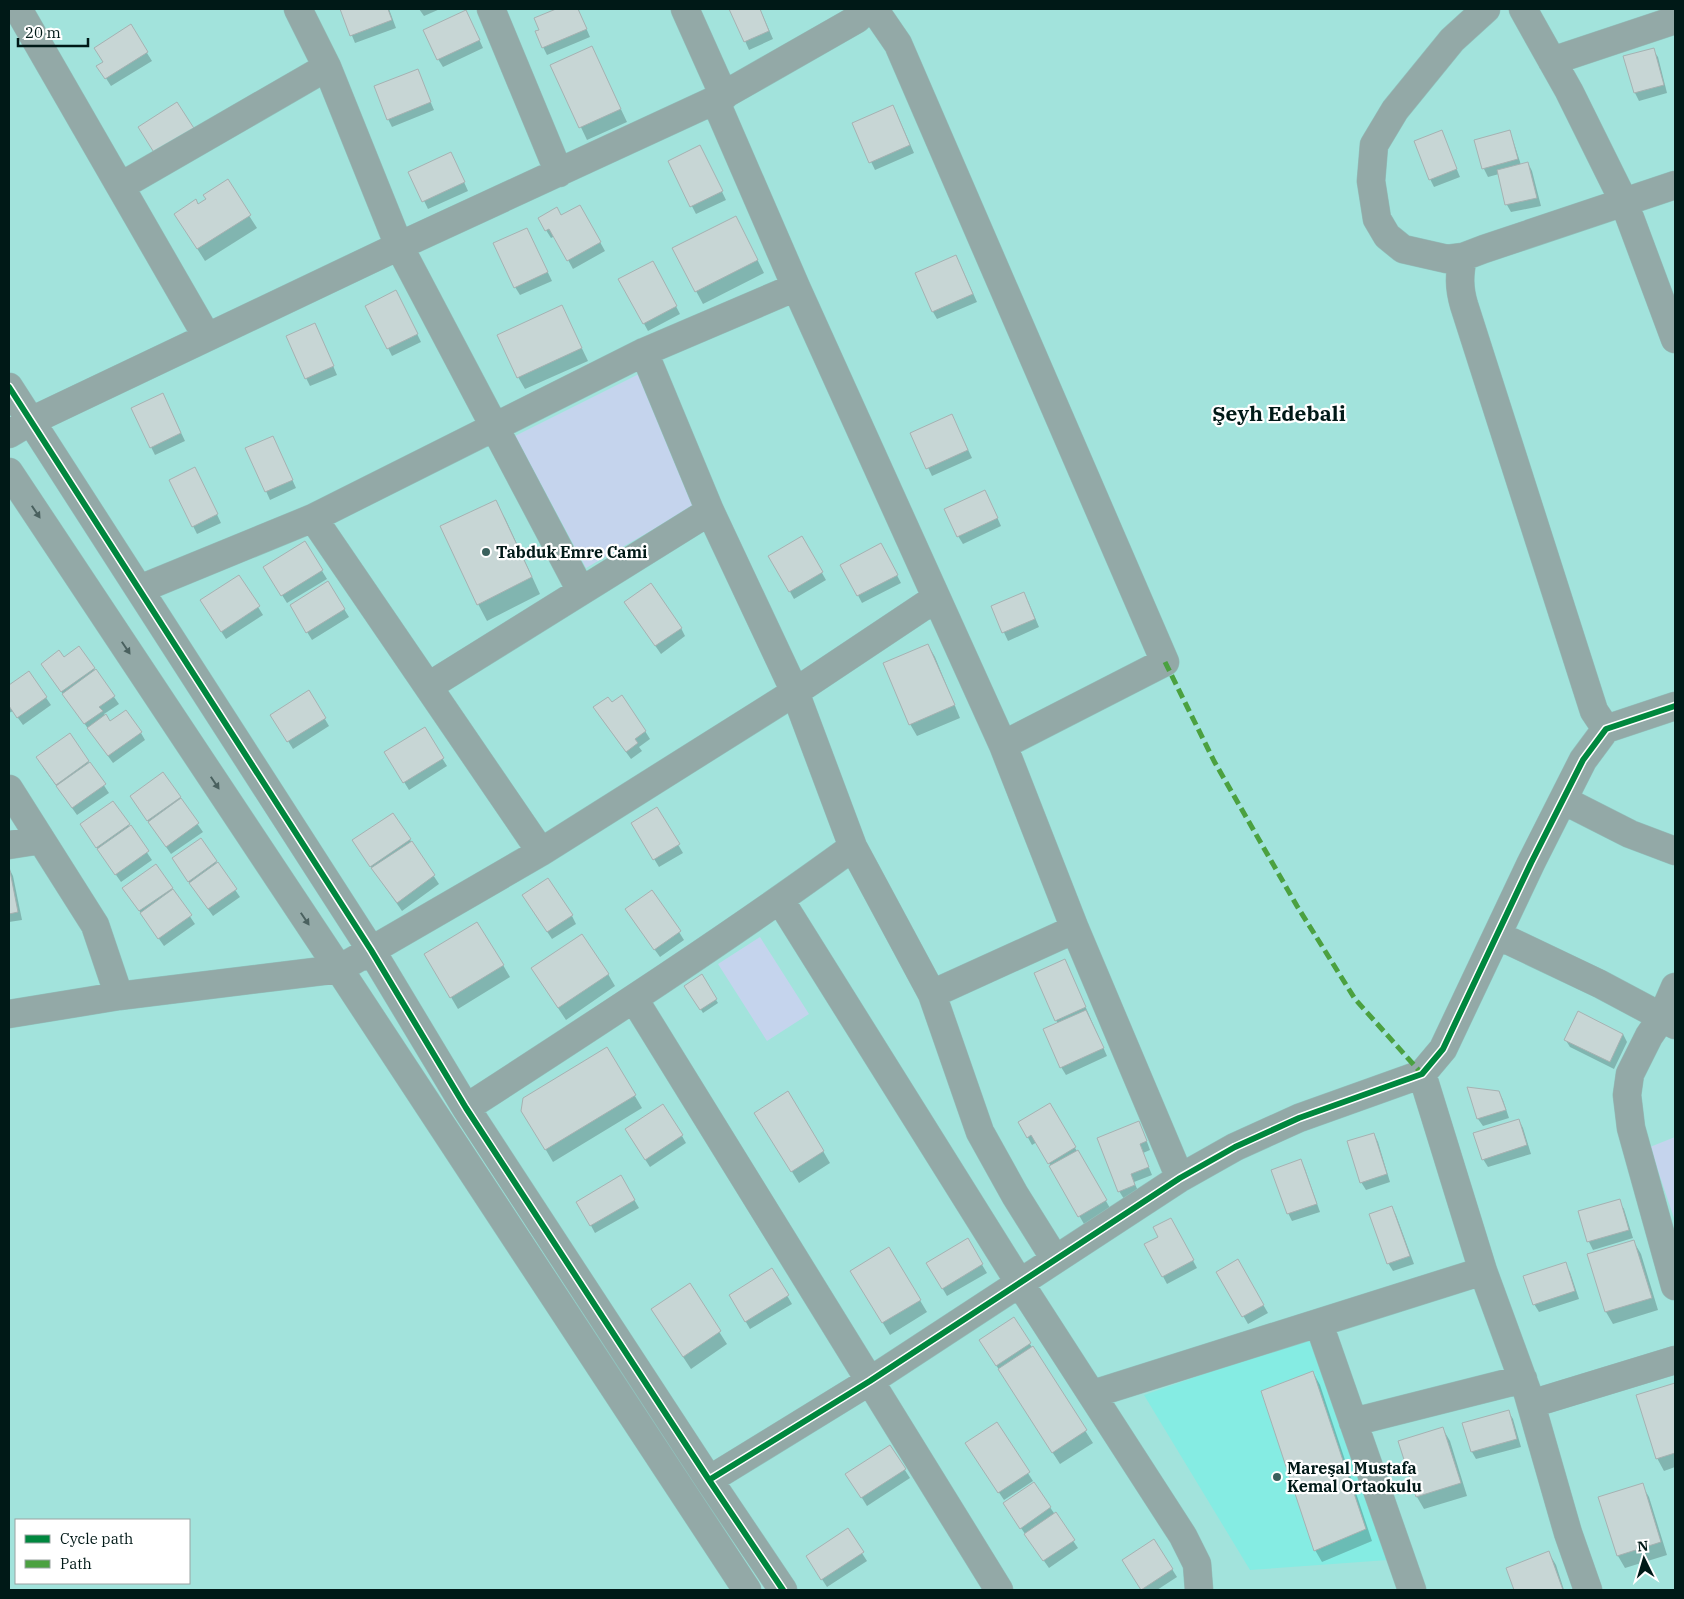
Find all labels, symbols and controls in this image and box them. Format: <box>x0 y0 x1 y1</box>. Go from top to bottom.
scale bar <box>18 15 88 47</box>
text: 20 m <box>25 23 61 42</box>
district label: Şeyh Edebali <box>1212 399 1346 427</box>
one-way arrow <box>31 506 41 519</box>
place label: Tabduk Emre Cami <box>496 542 647 562</box>
marker: Tabduk Emre Cami <box>480 546 492 558</box>
one-way arrow <box>121 641 130 655</box>
one-way arrow <box>211 777 220 790</box>
one-way arrow <box>301 912 310 925</box>
place label: Mareşal Mustafa Kemal Ortaokulu <box>1287 1458 1422 1496</box>
marker: Mareşal Mustafa Kemal Ortaokulu <box>1271 1471 1283 1483</box>
legend <box>15 1519 190 1584</box>
text: Cycle path <box>60 1529 133 1548</box>
north arrow <box>1619 1534 1669 1584</box>
text: N <box>1637 1537 1649 1555</box>
text: Path <box>60 1554 92 1573</box>

